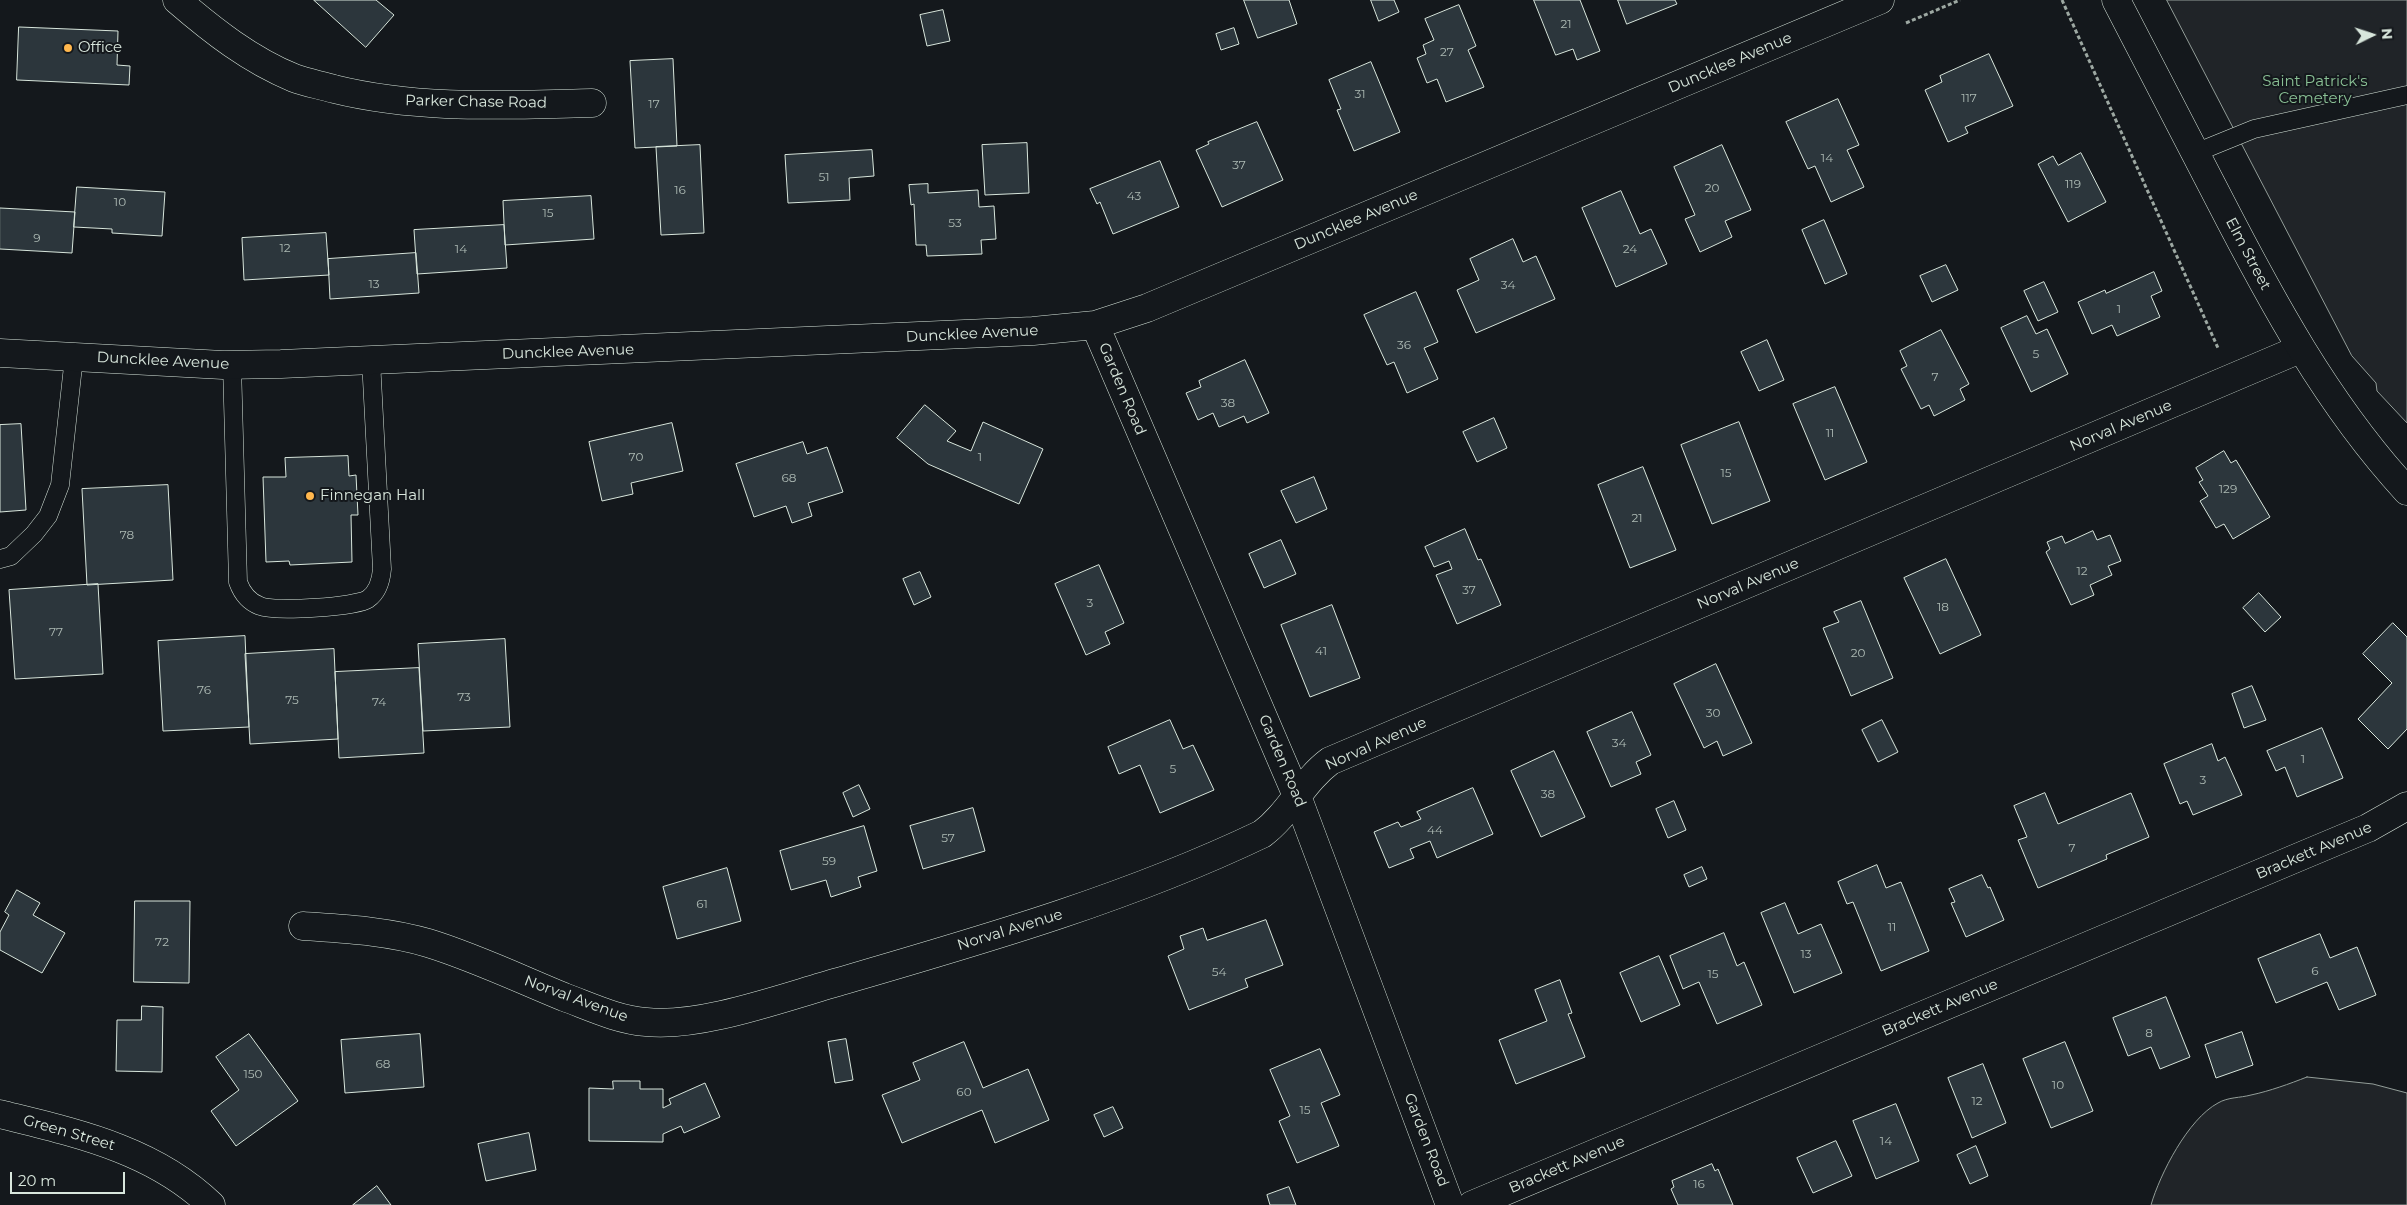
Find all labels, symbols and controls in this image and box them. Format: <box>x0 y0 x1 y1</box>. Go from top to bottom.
north arrow <box>2347 10 2397 60</box>
house number: 21 <box>1560 17 1572 31</box>
text: N <box>2378 28 2396 40</box>
street label: Duncklee Avenue <box>1665 29 1795 97</box>
place label: Office <box>78 39 122 57</box>
marker: Office <box>62 42 74 54</box>
house number: 27 <box>1440 45 1454 59</box>
park label: Saint Patrick's Cemetery <box>2262 73 2368 108</box>
house number: 31 <box>1354 87 1366 101</box>
house number: 117 <box>1961 91 1977 105</box>
street label: Parker Chase Road <box>405 92 547 112</box>
house number: 17 <box>648 97 660 111</box>
house number: 14 <box>1821 151 1833 165</box>
house number: 37 <box>1232 158 1246 172</box>
house number: 51 <box>818 170 830 184</box>
house number: 119 <box>2065 177 2081 191</box>
house number: 20 <box>1705 181 1719 195</box>
house number: 16 <box>674 183 686 197</box>
street label: Duncklee Avenue <box>1291 186 1421 254</box>
house number: 43 <box>1127 189 1141 203</box>
house number: 10 <box>114 195 126 209</box>
house number: 15 <box>542 206 554 220</box>
street label: Elm Street <box>2221 215 2275 293</box>
house number: 53 <box>948 216 962 230</box>
house number: 9 <box>33 231 41 245</box>
house number: 12 <box>279 241 291 255</box>
house number: 14 <box>455 242 467 256</box>
house number: 24 <box>1623 242 1637 256</box>
house number: 13 <box>368 277 380 291</box>
house number: 34 <box>1501 278 1515 292</box>
house number: 1 <box>2117 302 2121 316</box>
street label: Duncklee Avenue <box>905 322 1039 346</box>
house number: 36 <box>1397 338 1411 352</box>
street label: Garden Road <box>1094 340 1150 438</box>
street label: Duncklee Avenue <box>501 341 635 363</box>
house number: 5 <box>2033 347 2039 361</box>
street label: Duncklee Avenue <box>96 349 230 373</box>
house number: 7 <box>1931 370 1939 384</box>
house number: 38 <box>1221 396 1235 410</box>
street label: Norval Avenue <box>2067 396 2175 456</box>
house number: 11 <box>1826 426 1834 440</box>
house number: 70 <box>629 450 643 464</box>
house number: 1 <box>978 450 982 464</box>
house number: 15 <box>1720 466 1732 480</box>
house number: 68 <box>782 471 796 485</box>
house number: 129 <box>2219 482 2237 496</box>
place label: Finnegan Hall <box>320 487 425 505</box>
marker: Finnegan Hall <box>304 490 316 502</box>
house number: 21 <box>1631 511 1643 525</box>
house number: 78 <box>120 528 134 542</box>
street label: Norval Avenue <box>1694 554 1802 614</box>
house number: 12 <box>2076 564 2088 578</box>
house number: 37 <box>1462 583 1476 597</box>
house number: 3 <box>1087 596 1093 610</box>
house number: 18 <box>1937 600 1949 614</box>
house number: 77 <box>49 625 63 639</box>
house number: 41 <box>1315 644 1327 658</box>
house number: 20 <box>1851 646 1865 660</box>
house number: 76 <box>197 683 211 697</box>
house number: 73 <box>457 690 471 704</box>
house number: 75 <box>285 693 299 707</box>
house number: 74 <box>372 695 386 709</box>
house number: 30 <box>1706 706 1720 720</box>
street label: Garden Road <box>1254 712 1310 810</box>
street label: Norval Avenue <box>1323 714 1429 774</box>
house number: 34 <box>1612 736 1626 750</box>
house number: 1 <box>2301 752 2305 766</box>
house number: 5 <box>1170 762 1176 776</box>
house number: 3 <box>2200 773 2206 787</box>
house number: 38 <box>1541 787 1555 801</box>
street label: Brackett Avenue <box>2253 818 2375 884</box>
house number: 44 <box>1427 823 1443 837</box>
house number: 57 <box>941 831 955 845</box>
house number: 7 <box>2068 841 2076 855</box>
house number: 59 <box>822 854 836 868</box>
house number: 61 <box>696 897 708 911</box>
street label: Norval Avenue <box>955 905 1065 955</box>
house number: 11 <box>1888 920 1896 934</box>
house number: 72 <box>155 935 169 949</box>
house number: 13 <box>1800 947 1812 961</box>
house number: 6 <box>2311 964 2319 978</box>
house number: 54 <box>1212 965 1226 979</box>
house number: 15 <box>1707 967 1719 981</box>
street label: Norval Avenue <box>522 972 630 1026</box>
street label: Brackett Avenue <box>1879 975 2001 1041</box>
house number: 8 <box>2145 1026 2153 1040</box>
house number: 68 <box>376 1057 390 1071</box>
house number: 150 <box>243 1067 263 1081</box>
house number: 10 <box>2052 1078 2064 1092</box>
house number: 60 <box>956 1085 972 1099</box>
street label: Garden Road <box>1400 1091 1452 1189</box>
house number: 12 <box>1971 1094 1983 1108</box>
house number: 15 <box>1299 1103 1311 1117</box>
street label: Green Street <box>21 1111 117 1155</box>
street label: Brackett Avenue <box>1506 1132 1628 1198</box>
house number: 14 <box>1880 1134 1892 1148</box>
scale bar <box>12 1162 128 1194</box>
text: 20 m <box>18 1171 56 1190</box>
house number: 16 <box>1693 1177 1705 1191</box>

